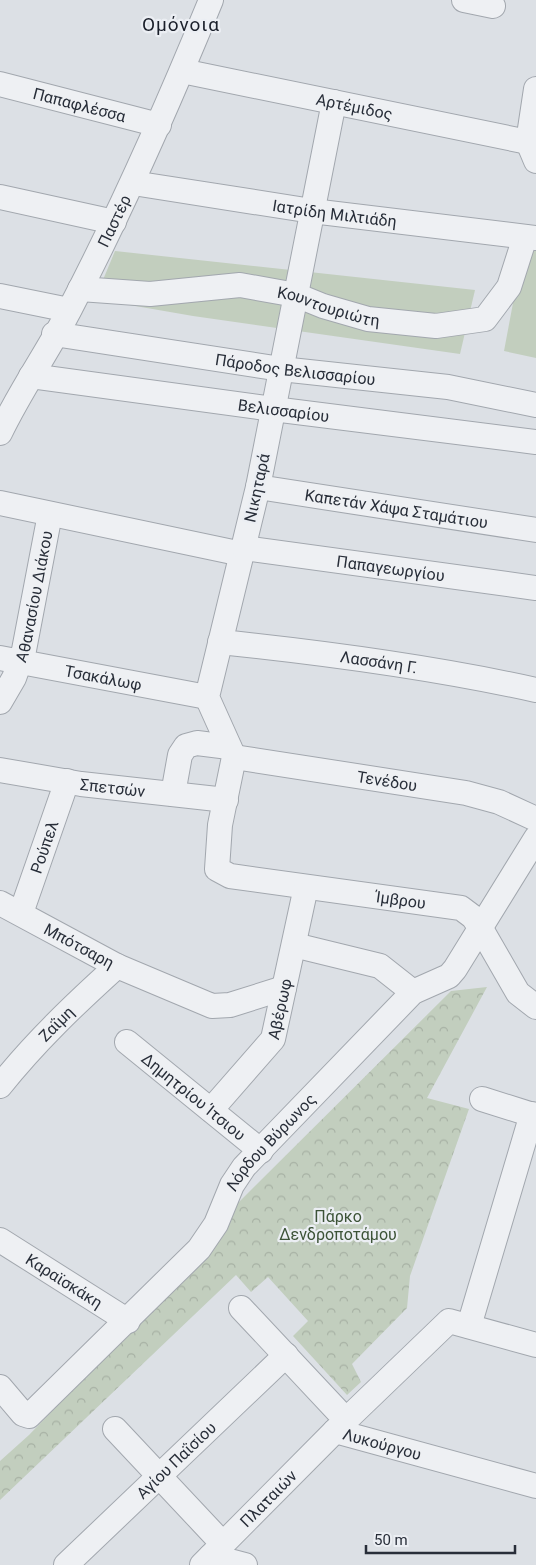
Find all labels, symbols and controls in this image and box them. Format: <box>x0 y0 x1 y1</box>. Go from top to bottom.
district label: Ομόνοια <box>142 13 220 36</box>
street label: Παπαφλέσσα <box>31 83 128 126</box>
street label: Αρτέμιδος <box>315 89 394 123</box>
street label: Παστέρ <box>93 192 134 250</box>
street label: Ιατρίδη Μιλτιάδη <box>271 195 398 231</box>
street label: Κουντουριώτη <box>276 282 381 330</box>
street label: Πάροδος Βελισσαρίου <box>214 350 376 389</box>
street label: Βελισσαρίου <box>237 395 330 425</box>
street label: Νικηταρά <box>240 452 274 524</box>
street label: Καπετάν Χάψα Σταμάτιου <box>304 485 489 532</box>
street label: Αθανασίου Διάκου <box>11 529 56 665</box>
street label: Παπαγεωργίου <box>335 551 446 585</box>
street label: Λασσάνη Γ. <box>339 647 419 677</box>
street label: Τσακάλωφ <box>63 661 143 694</box>
street label: Τενέδου <box>356 767 419 795</box>
street label: Σπετσών <box>79 774 146 801</box>
street label: Ρούπελ <box>26 818 62 876</box>
street label: Ίμβρου <box>373 887 427 913</box>
street label: Μπότσαρη <box>41 919 118 972</box>
street label: Αβέρωφ <box>264 977 295 1041</box>
street label: Ζαΐμη <box>35 1002 78 1045</box>
street label: Δημητρίου Ίτσιου <box>138 1048 249 1144</box>
street label: Λόρδου Βύρωνος <box>221 1089 319 1194</box>
park label: Πάρκο Δενδροποτάμου <box>279 1207 397 1244</box>
street label: Καραϊσκάκη <box>22 1249 106 1312</box>
street label: Αγίου Παΐσίου <box>132 1418 220 1502</box>
street label: Λυκούργου <box>341 1424 424 1464</box>
street label: Πλαταιών <box>236 1466 301 1531</box>
scale bar <box>366 1522 515 1554</box>
text: 50 m <box>374 1531 408 1549</box>

